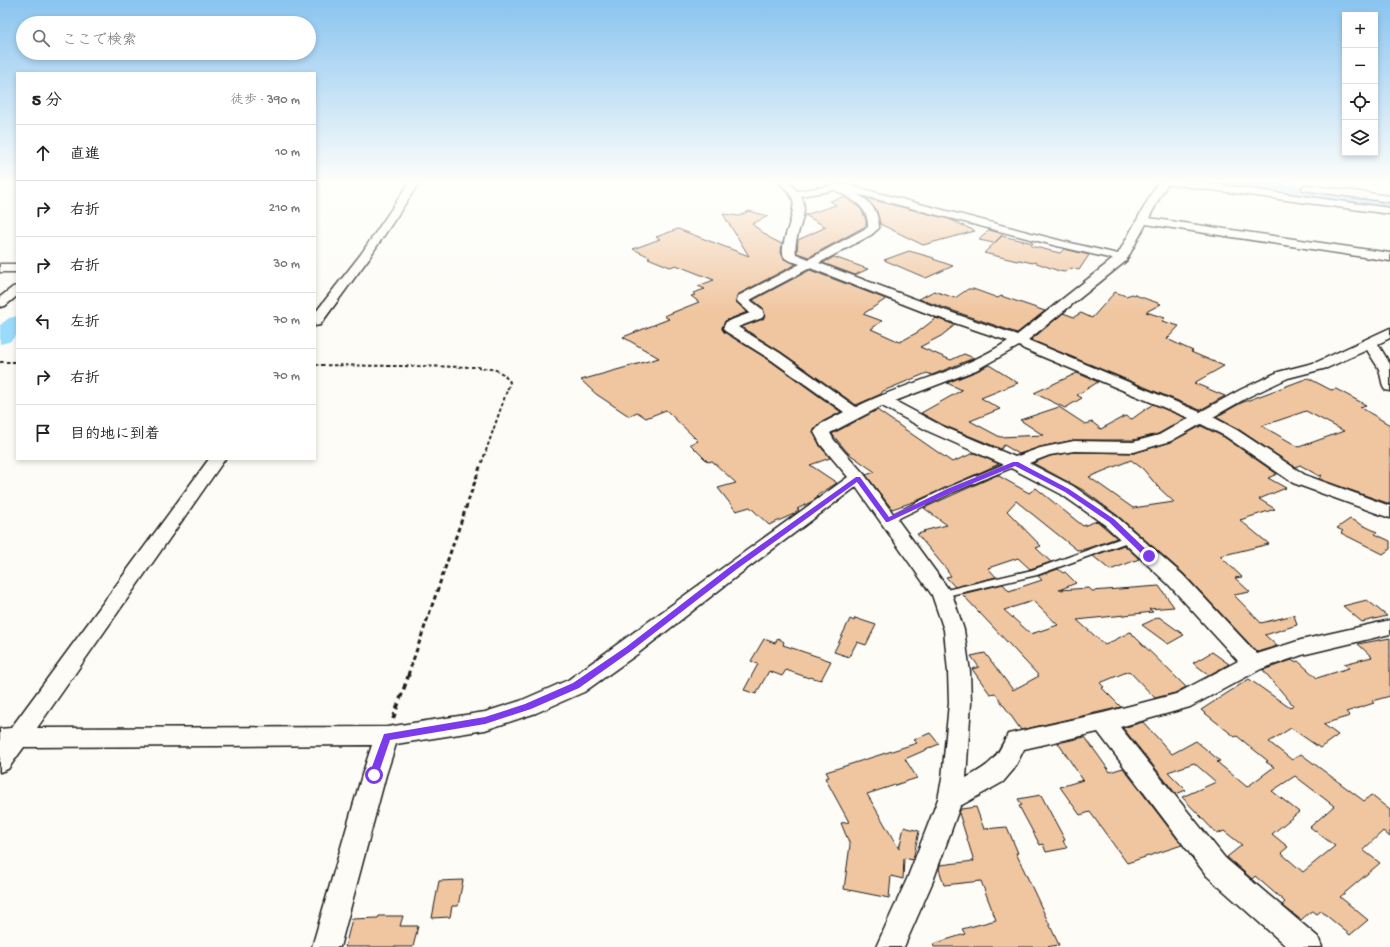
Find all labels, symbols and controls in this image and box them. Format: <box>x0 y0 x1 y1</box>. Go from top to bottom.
map controls <box>1342 12 1378 156</box>
button: + <box>1342 12 1378 48</box>
search box <box>16 16 316 60</box>
icon: search <box>30 27 52 49</box>
text: ここで検索 <box>62 32 137 50</box>
button: − <box>1342 48 1378 84</box>
button: locate <box>1342 84 1378 120</box>
text: 5 分 <box>32 92 62 112</box>
text: 徒歩 · 390 m <box>231 93 300 108</box>
button: layers <box>1342 120 1378 156</box>
icon: ahead <box>32 142 54 164</box>
text: 10 m <box>275 145 300 160</box>
text: 直進 <box>70 146 100 164</box>
icon: right <box>32 198 54 220</box>
text: 210 m <box>269 201 300 216</box>
text: 右折 <box>70 202 100 220</box>
icon: right <box>32 254 54 276</box>
text: 30 m <box>274 257 300 272</box>
text: 右折 <box>70 258 100 276</box>
icon: left <box>32 310 54 332</box>
text: 70 m <box>274 313 300 328</box>
text: 左折 <box>70 314 100 332</box>
icon: right <box>32 366 54 388</box>
text: 70 m <box>274 369 300 384</box>
text: 右折 <box>70 370 100 388</box>
icon: arrive <box>32 422 54 444</box>
text: 目的地に到着 <box>70 426 160 444</box>
route end <box>1140 547 1158 565</box>
route start <box>365 766 383 784</box>

